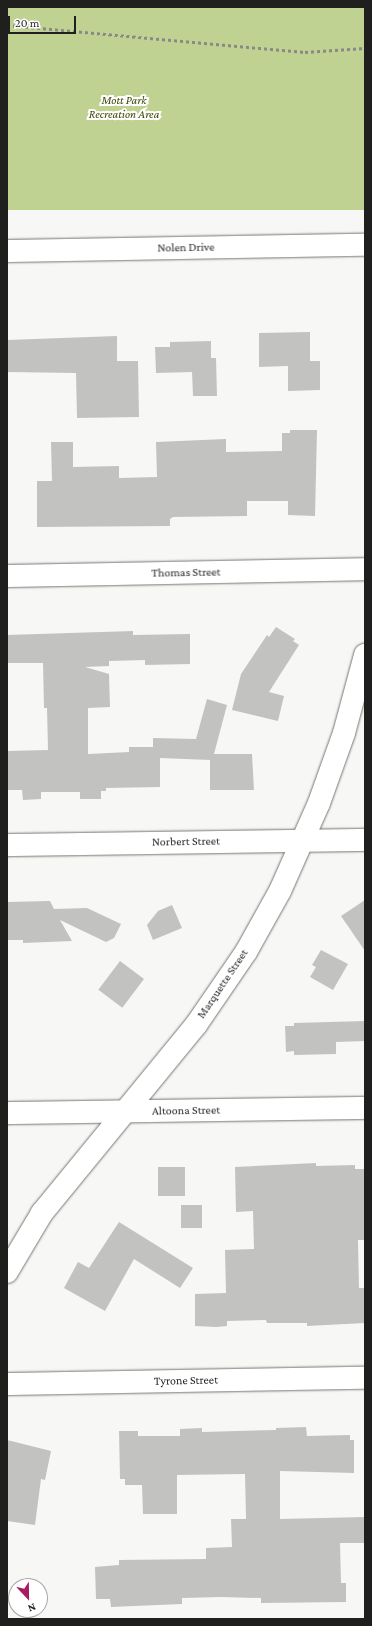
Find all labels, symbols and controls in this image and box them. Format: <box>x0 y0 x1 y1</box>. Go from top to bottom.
scale bar <box>10 8 78 34</box>
text: 20 m <box>15 16 39 30</box>
park label: Mott Park Recreation Area <box>89 94 159 122</box>
street label: Nolen Drive <box>157 240 215 256</box>
street label: Thomas Street <box>151 565 221 581</box>
street label: Norbert Street <box>152 834 220 850</box>
street label: Marquette Street <box>194 946 252 1022</box>
street label: Altoona Street <box>152 1103 220 1119</box>
street label: Tyrone Street <box>154 1373 218 1389</box>
north arrow <box>8 1578 48 1618</box>
text: N <box>26 1601 38 1615</box>

